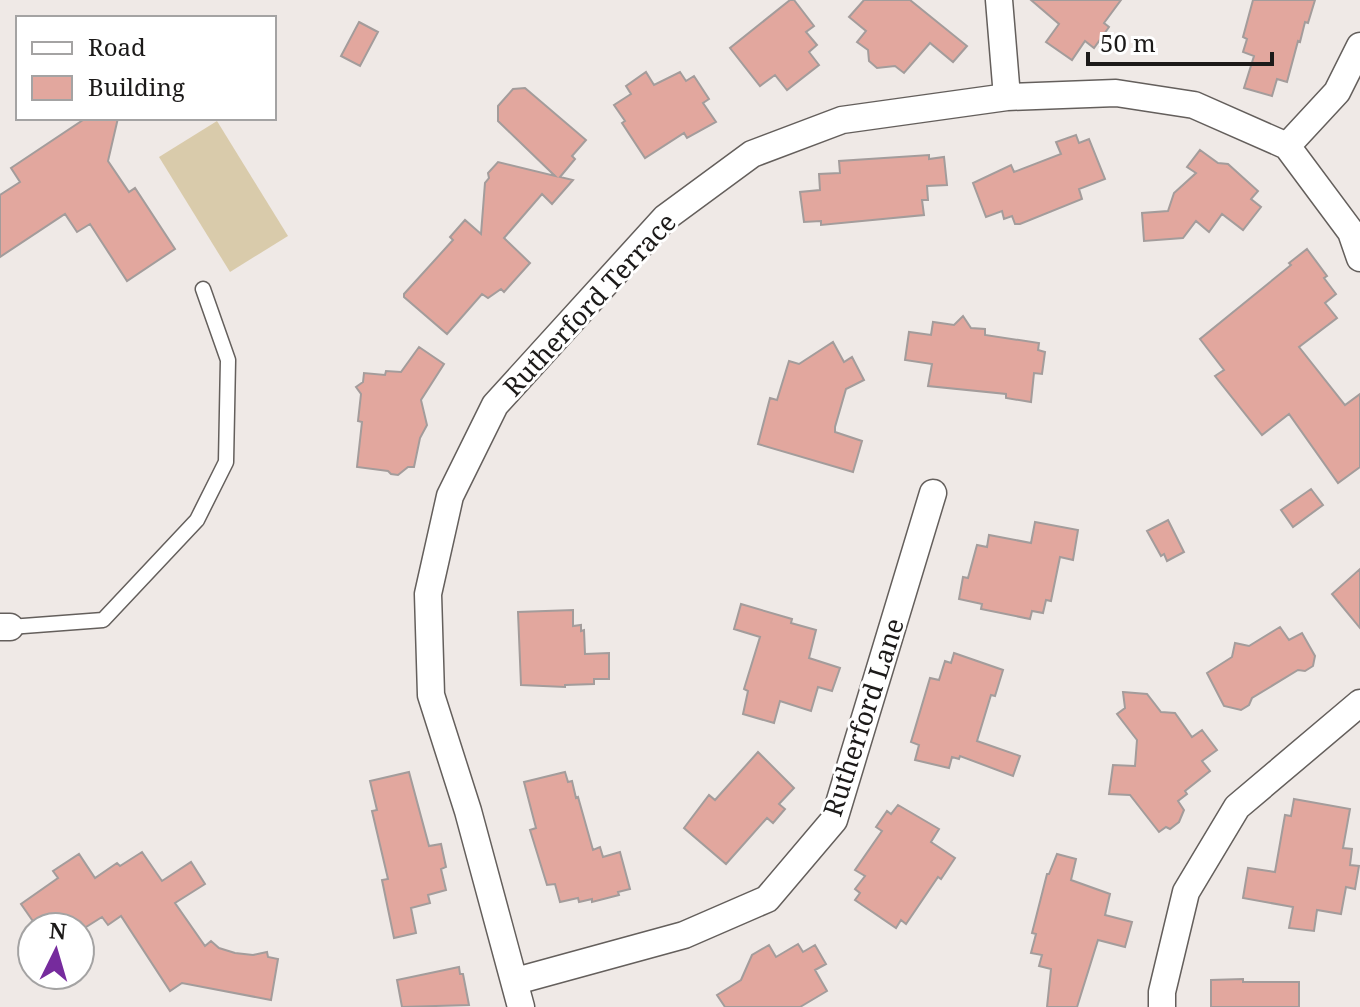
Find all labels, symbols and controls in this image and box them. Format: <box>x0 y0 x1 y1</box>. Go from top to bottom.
legend <box>16 16 276 120</box>
scale bar <box>1088 16 1272 66</box>
text: 50 m <box>1100 26 1156 59</box>
text: Road <box>88 30 146 63</box>
text: Building <box>88 70 185 103</box>
street label: Rutherford Terrace <box>494 204 684 404</box>
street label: Rutherford Lane <box>814 613 912 821</box>
north arrow <box>16 911 96 991</box>
text: N <box>48 914 68 946</box>

